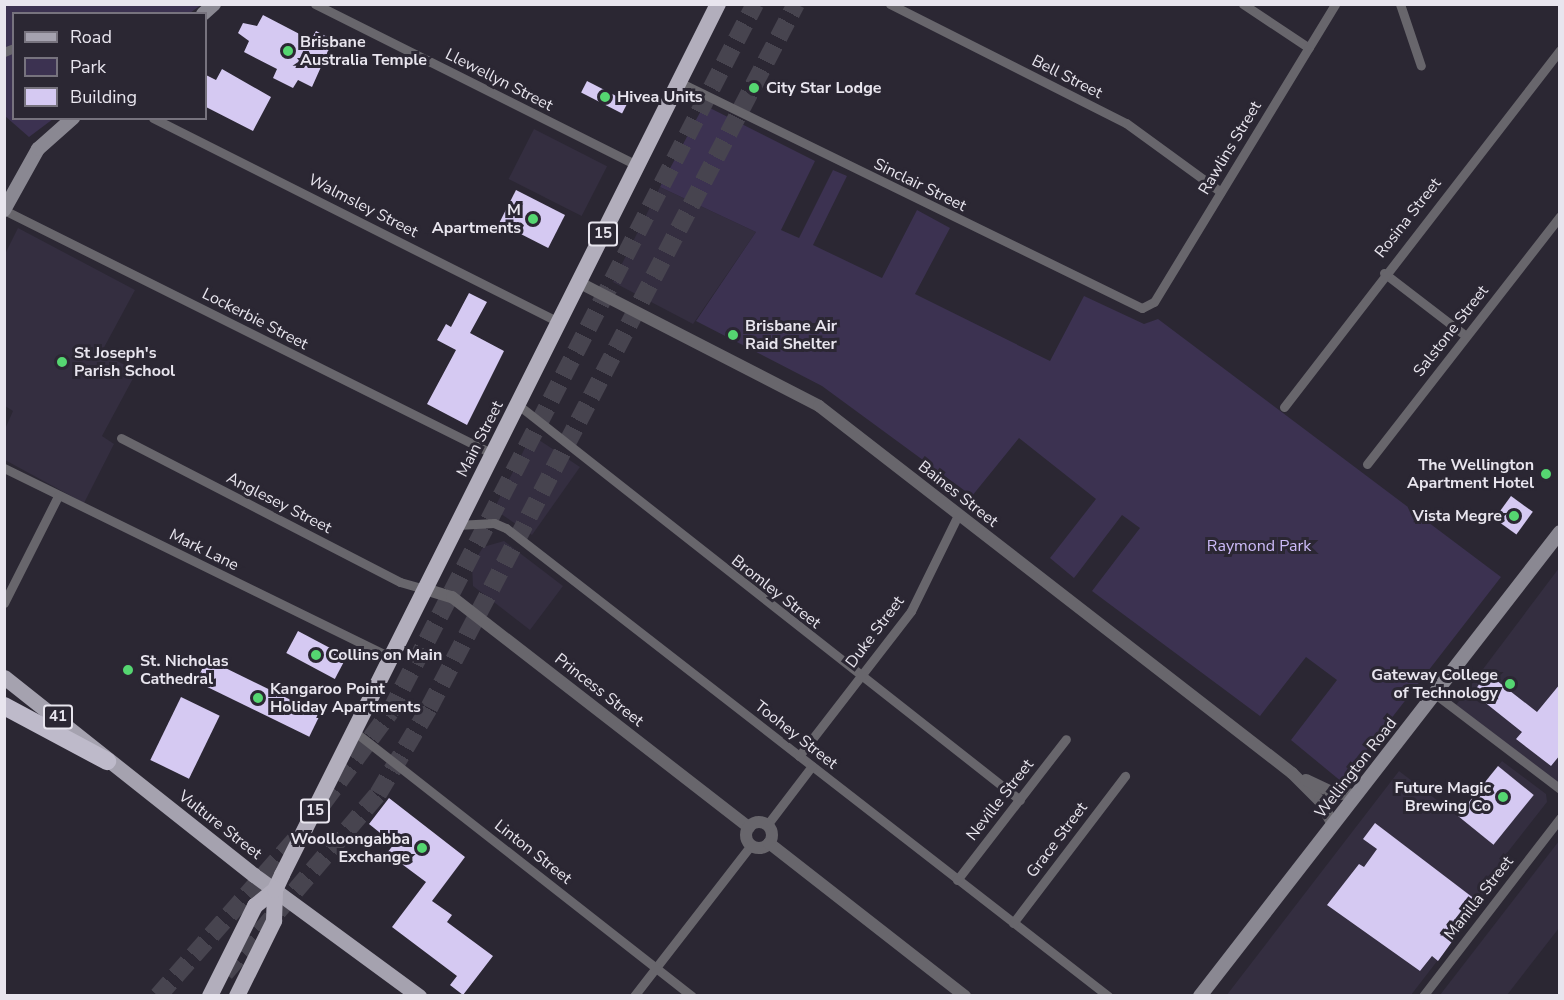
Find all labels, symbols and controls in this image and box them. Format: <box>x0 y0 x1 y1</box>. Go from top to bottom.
legend <box>12 12 207 120</box>
text: Road <box>70 25 112 49</box>
place label: Brisbane Australia Temple <box>300 32 427 70</box>
marker: Brisbane Australia Temple <box>281 44 295 58</box>
street label: Llewellyn Street <box>442 45 556 115</box>
street label: Bell Street <box>1029 51 1105 103</box>
text: Park <box>70 55 106 79</box>
place label: City Star Lodge <box>766 78 882 98</box>
marker: City Star Lodge <box>747 81 761 95</box>
text: Building <box>70 85 137 109</box>
place label: Hivea Units <box>617 87 703 107</box>
marker: Hivea Units <box>598 90 612 104</box>
street label: Rawlins Street <box>1195 98 1265 198</box>
street label: Sinclair Street <box>871 154 969 216</box>
street label: Walmsley Street <box>305 170 421 242</box>
street label: Rosina Street <box>1371 174 1445 262</box>
place label: M Apartments <box>432 200 521 238</box>
marker: M Apartments <box>526 212 540 226</box>
road number: 15 <box>588 222 618 246</box>
street label: Salstone Street <box>1409 282 1493 380</box>
street label: Lockerbie Street <box>199 284 311 354</box>
place label: Brisbane Air Raid Shelter <box>745 316 837 354</box>
marker: Brisbane Air Raid Shelter <box>726 328 740 342</box>
place label: St Joseph's Parish School <box>74 343 175 381</box>
marker: St Joseph's Parish School <box>55 355 69 369</box>
street label: Main Street <box>453 398 507 480</box>
place label: The Wellington Apartment Hotel <box>1407 455 1534 493</box>
street label: Baines Street <box>914 457 1002 531</box>
marker: The Wellington Apartment Hotel <box>1539 467 1553 481</box>
street label: Anglesey Street <box>223 468 335 538</box>
place label: Vista Megre <box>1413 506 1502 526</box>
marker: Vista Megre <box>1507 509 1521 523</box>
street label: Mark Lane <box>166 525 242 575</box>
park label: Raymond Park <box>1207 536 1311 556</box>
street label: Bromley Street <box>728 551 824 633</box>
street label: Duke Street <box>842 592 908 672</box>
place label: Collins on Main <box>328 645 442 665</box>
marker: Collins on Main <box>309 648 323 662</box>
street label: Princess Street <box>551 649 647 731</box>
place label: St. Nicholas Cathedral <box>140 651 229 689</box>
marker: St. Nicholas Cathedral <box>121 663 135 677</box>
place label: Gateway College of Technology <box>1371 665 1498 703</box>
marker: Gateway College of Technology <box>1503 677 1517 691</box>
place label: Kangaroo Point Holiday Apartments <box>270 679 421 717</box>
marker: Kangaroo Point Holiday Apartments <box>251 691 265 705</box>
street label: Toohey Street <box>751 697 841 773</box>
road number: 41 <box>43 705 73 729</box>
street label: Wellington Road <box>1311 714 1401 822</box>
street label: Neville Street <box>962 756 1038 844</box>
place label: Future Magic Brewing Co <box>1394 778 1491 816</box>
street label: Vulture Street <box>175 787 265 863</box>
marker: Future Magic Brewing Co <box>1496 790 1510 804</box>
road number: 15 <box>300 799 330 823</box>
street label: Grace Street <box>1022 799 1092 881</box>
street label: Linton Street <box>491 816 575 888</box>
place label: Woolloongabba Exchange <box>290 829 410 867</box>
marker: Woolloongabba Exchange <box>415 841 429 855</box>
street label: Manilla Street <box>1440 852 1518 944</box>

